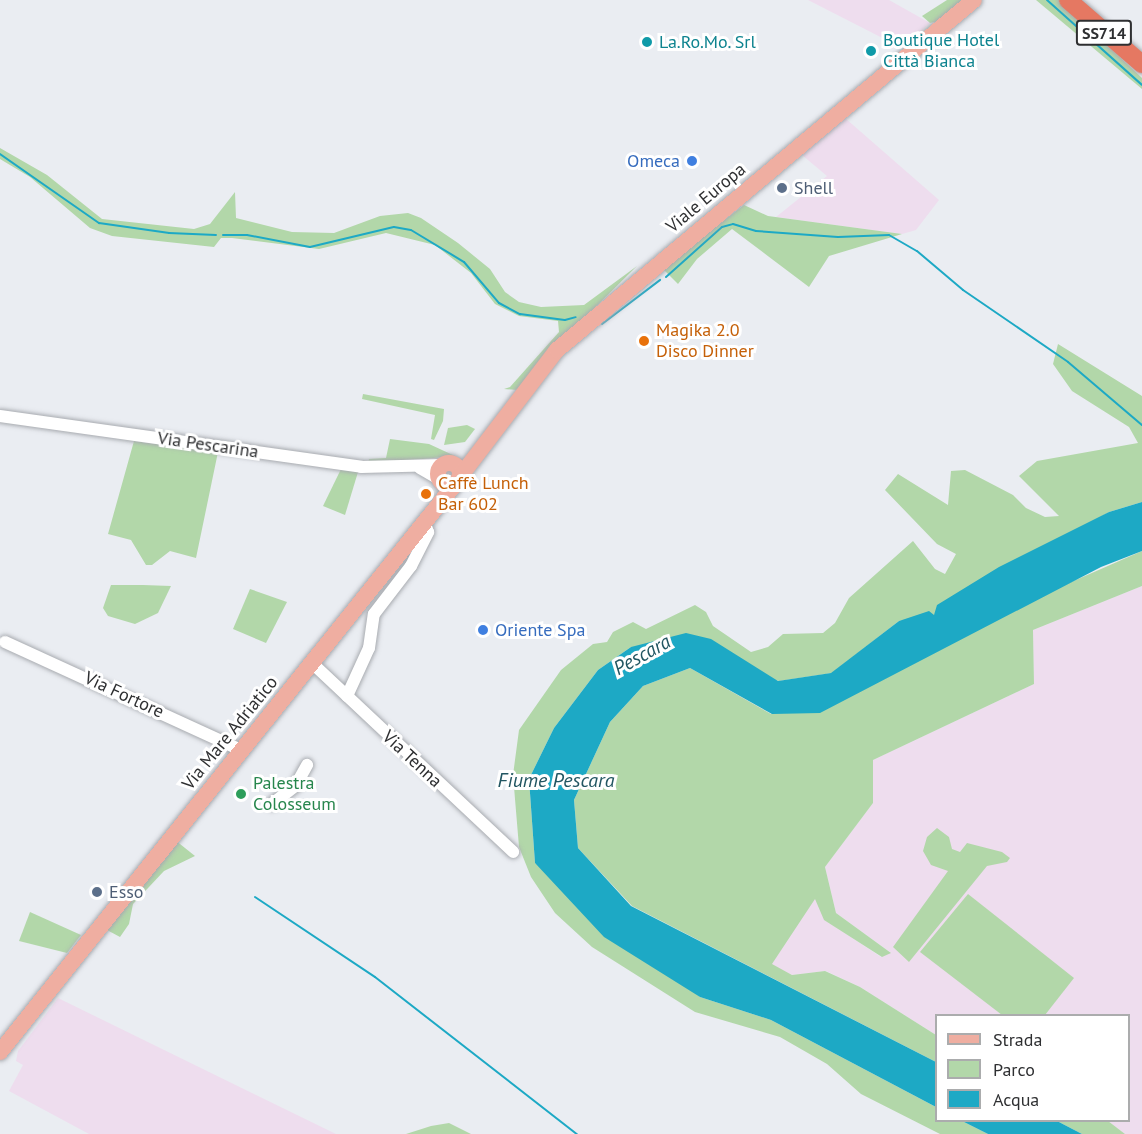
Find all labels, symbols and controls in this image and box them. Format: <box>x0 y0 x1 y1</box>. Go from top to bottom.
road number: SS714 <box>1076 20 1132 46</box>
place label: Boutique Hotel Città Bianca <box>883 30 999 72</box>
place label: La.Ro.Mo. Srl <box>659 31 757 53</box>
marker: La.Ro.Mo. Srl <box>640 35 654 49</box>
marker: Boutique Hotel Città Bianca <box>864 44 878 58</box>
place label: Omeca <box>627 150 680 172</box>
marker: Omeca <box>685 154 699 168</box>
street label: Viale Europa <box>662 159 750 237</box>
place label: Shell <box>794 177 833 199</box>
marker: Shell <box>775 181 789 195</box>
place label: Magika 2.0 Disco Dinner <box>656 320 754 362</box>
marker: Magika 2.0 Disco Dinner <box>637 334 651 348</box>
street label: Via Pescarina <box>156 427 260 463</box>
place label: Caffè Lunch Bar 602 <box>438 473 529 516</box>
marker: Caffè Lunch Bar 602 <box>419 487 433 501</box>
place label: Oriente Spa <box>495 619 585 641</box>
marker: Oriente Spa <box>476 623 490 637</box>
water label: Pescara <box>609 630 675 680</box>
street label: Via Fortore <box>81 667 167 723</box>
street label: Via Mare Adriatico <box>177 672 283 794</box>
street label: Via Tenna <box>377 726 447 792</box>
water label: Fiume Pescara <box>498 768 614 792</box>
place label: Palestra Colosseum <box>253 773 336 816</box>
marker: Palestra Colosseum <box>234 787 248 801</box>
place label: Esso <box>109 881 143 903</box>
marker: Esso <box>90 885 104 899</box>
legend <box>935 1014 1130 1122</box>
text: Strada <box>993 1028 1042 1051</box>
text: Parco <box>993 1058 1035 1081</box>
text: Acqua <box>993 1088 1039 1111</box>

